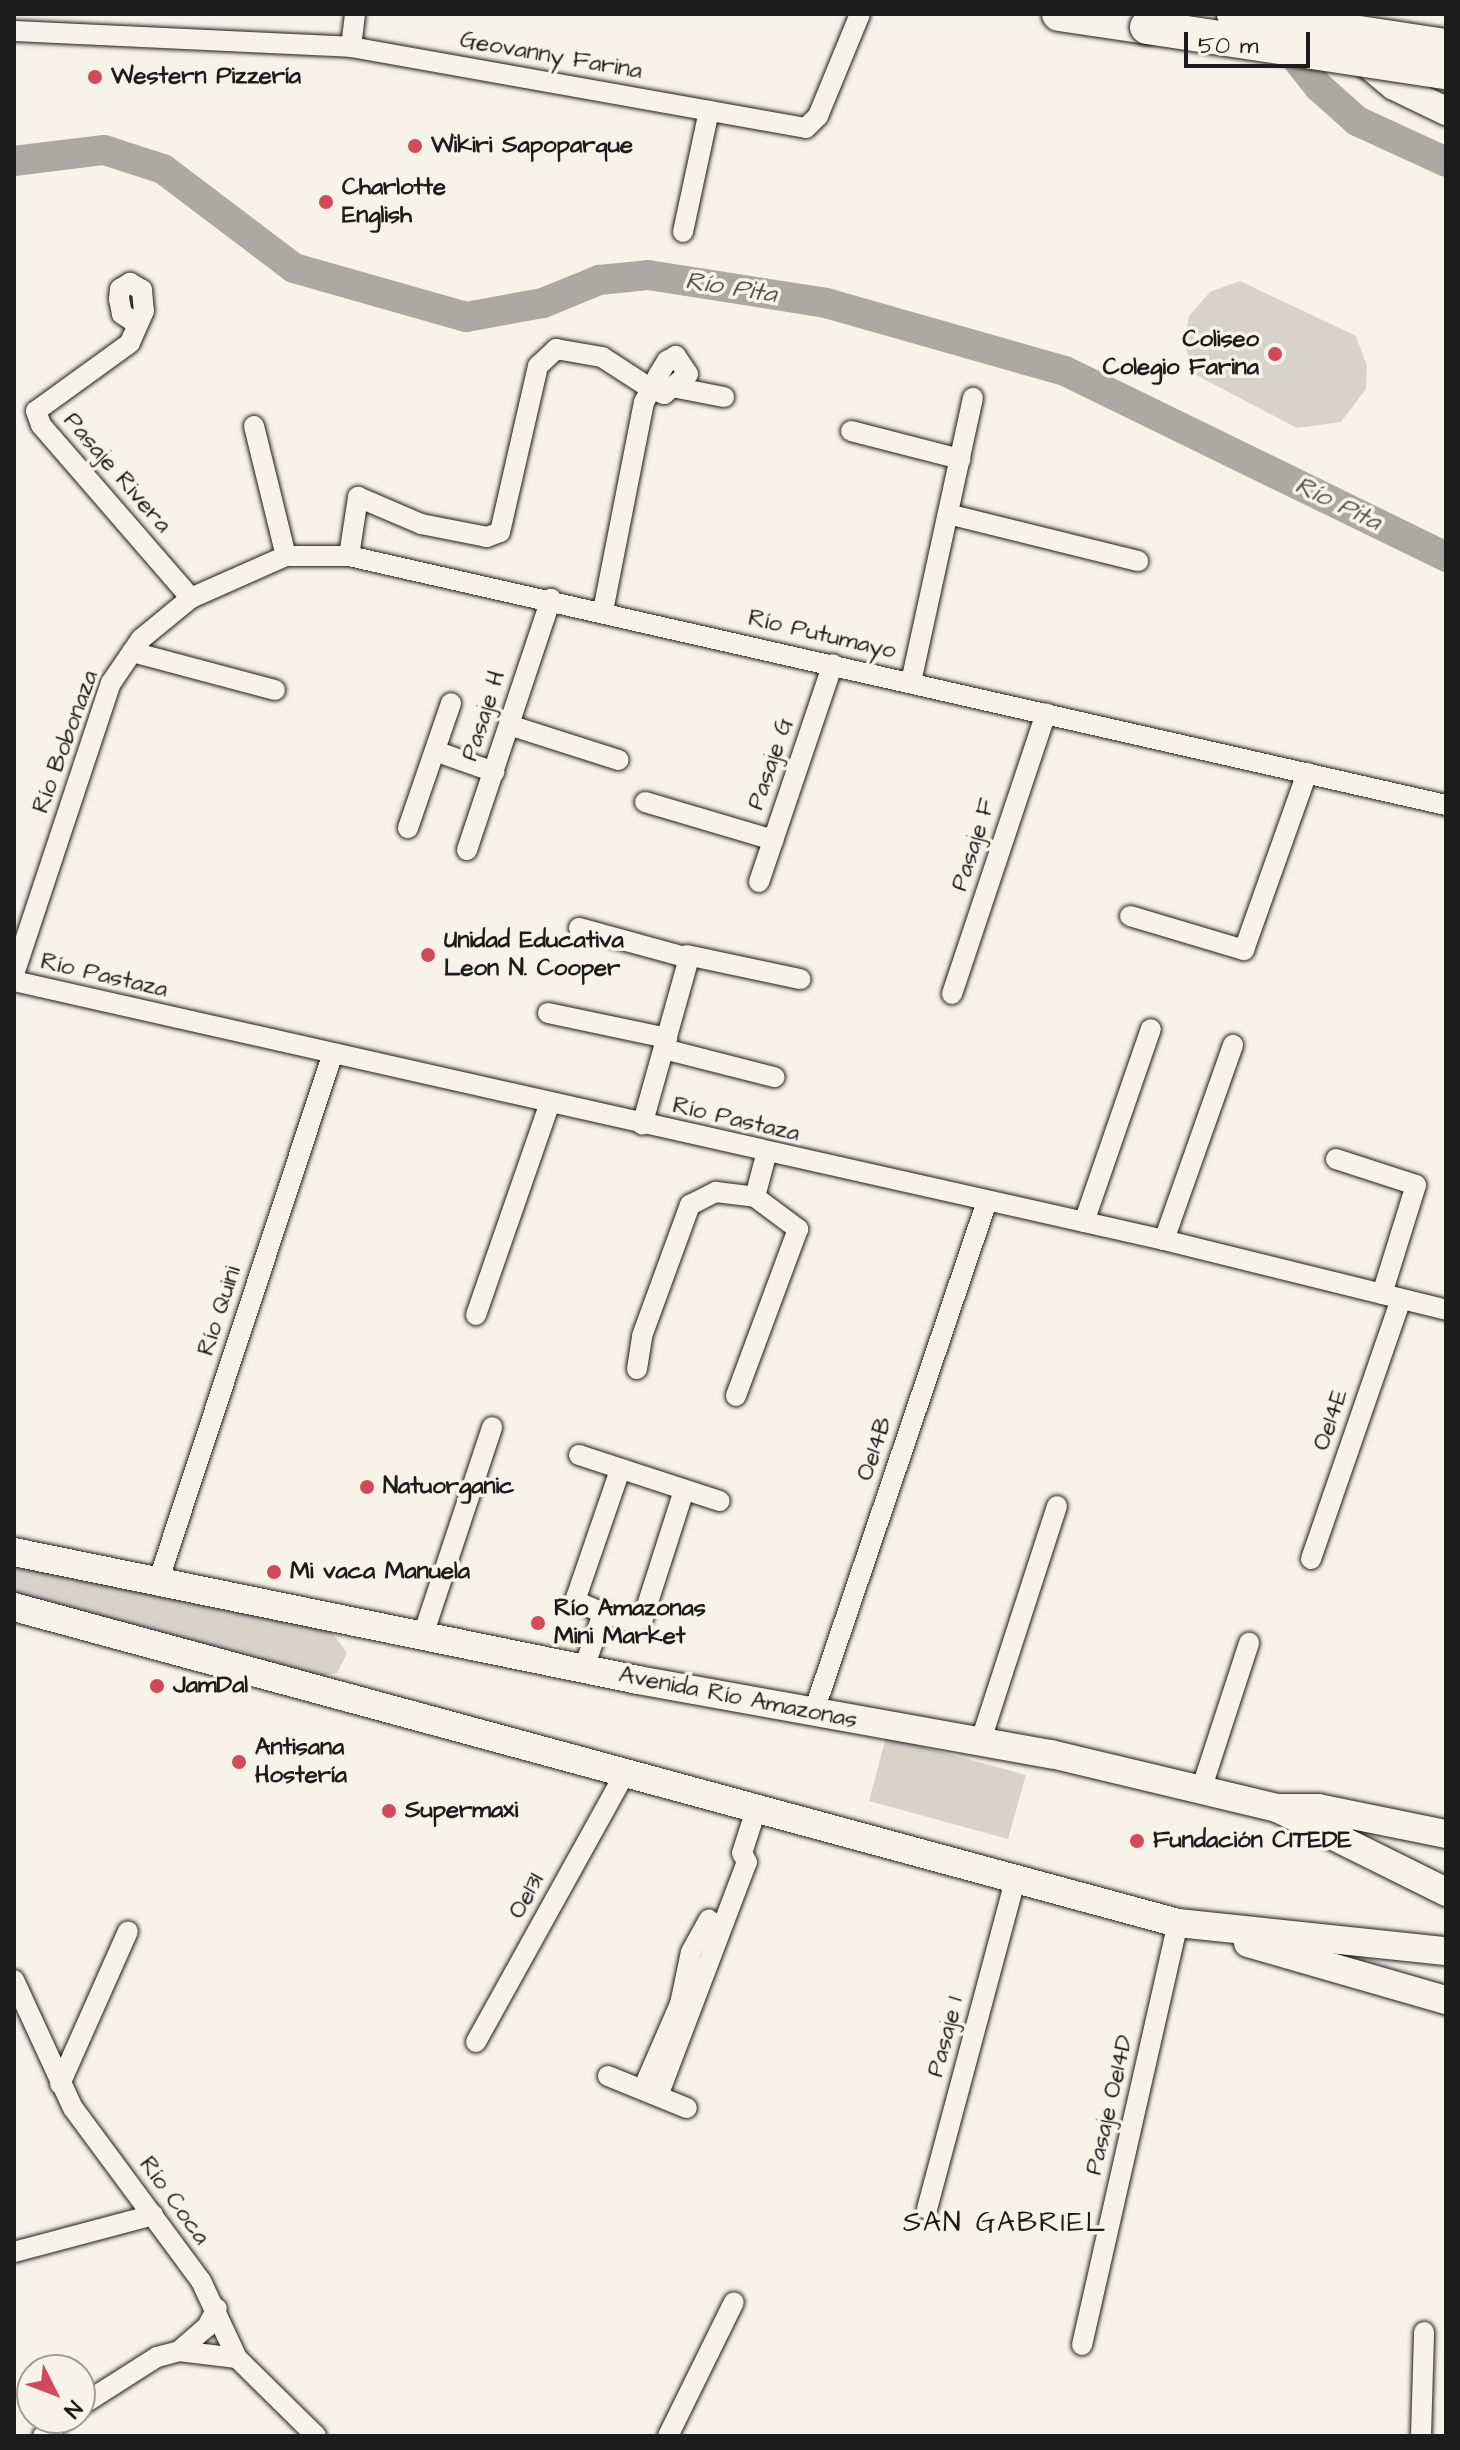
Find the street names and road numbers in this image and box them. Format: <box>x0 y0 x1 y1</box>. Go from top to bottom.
street label: Geovanny Farina <box>458 26 644 86</box>
street label: Pasaje Rivera <box>57 407 177 539</box>
street label: Río Putumayo <box>745 604 899 666</box>
street label: Río Bobonaza <box>27 667 105 817</box>
street label: Pasaje H <box>456 667 512 765</box>
street label: Pasaje G <box>742 714 800 814</box>
street label: Pasaje F <box>946 795 1002 895</box>
street label: Río Pastaza <box>38 947 170 1005</box>
street label: Río Pastaza <box>670 1091 802 1149</box>
street label: Río Quini <box>192 1263 248 1359</box>
street label: Oe14E <box>1307 1386 1355 1454</box>
street label: Oe14B <box>851 1413 899 1485</box>
street label: Avenida Río Amazonas <box>616 1661 860 1735</box>
street label: Oe13I <box>503 1868 551 1924</box>
street label: Pasaje 1 <box>922 1994 970 2080</box>
street label: Pasaje Oe14D <box>1080 2032 1140 2178</box>
street label: Río Coca <box>132 2151 216 2251</box>

